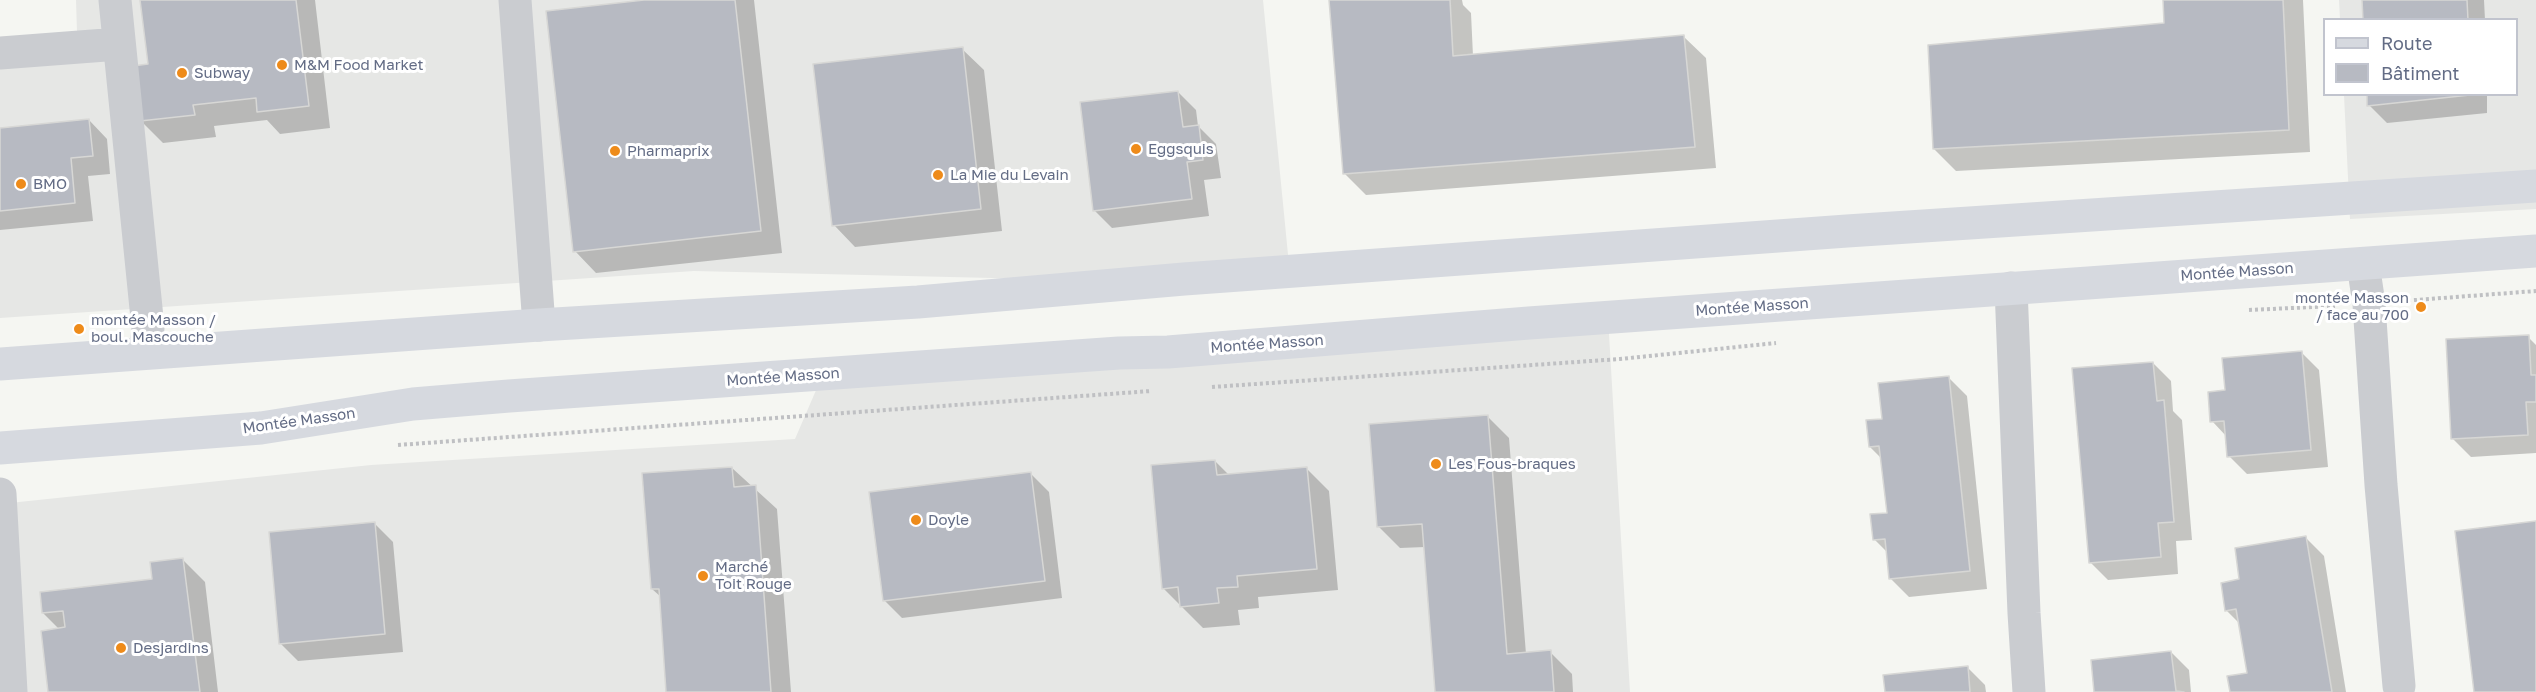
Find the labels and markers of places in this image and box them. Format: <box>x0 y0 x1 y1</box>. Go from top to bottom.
place label: M&M Food Market <box>294 56 423 74</box>
marker: M&M Food Market <box>275 58 289 72</box>
place label: Subway <box>194 64 250 82</box>
marker: Subway <box>175 66 189 80</box>
place label: Eggsquis <box>1148 140 1214 158</box>
place label: Pharmaprix <box>627 142 709 160</box>
marker: Eggsquis <box>1129 142 1143 156</box>
marker: Pharmaprix <box>608 144 622 158</box>
place label: La Mie du Levain <box>950 166 1069 184</box>
marker: La Mie du Levain <box>931 168 945 182</box>
place label: BMO <box>33 175 67 193</box>
marker: BMO <box>14 177 28 191</box>
place label: montée Masson / face au 700 <box>2295 289 2409 324</box>
marker: montée Masson / face au 700 <box>2414 300 2428 314</box>
place label: montée Masson / boul. Mascouche <box>91 311 216 346</box>
marker: montée Masson / boul. Mascouche <box>72 322 86 336</box>
place label: Les Fous-braques <box>1448 455 1576 473</box>
marker: Les Fous-braques <box>1429 457 1443 471</box>
place label: Doyle <box>928 511 969 529</box>
marker: Doyle <box>909 513 923 527</box>
place label: Marché Toit Rouge <box>715 558 792 593</box>
marker: Marché Toit Rouge <box>696 569 710 583</box>
place label: Desjardins <box>133 639 209 657</box>
marker: Desjardins <box>114 641 128 655</box>

